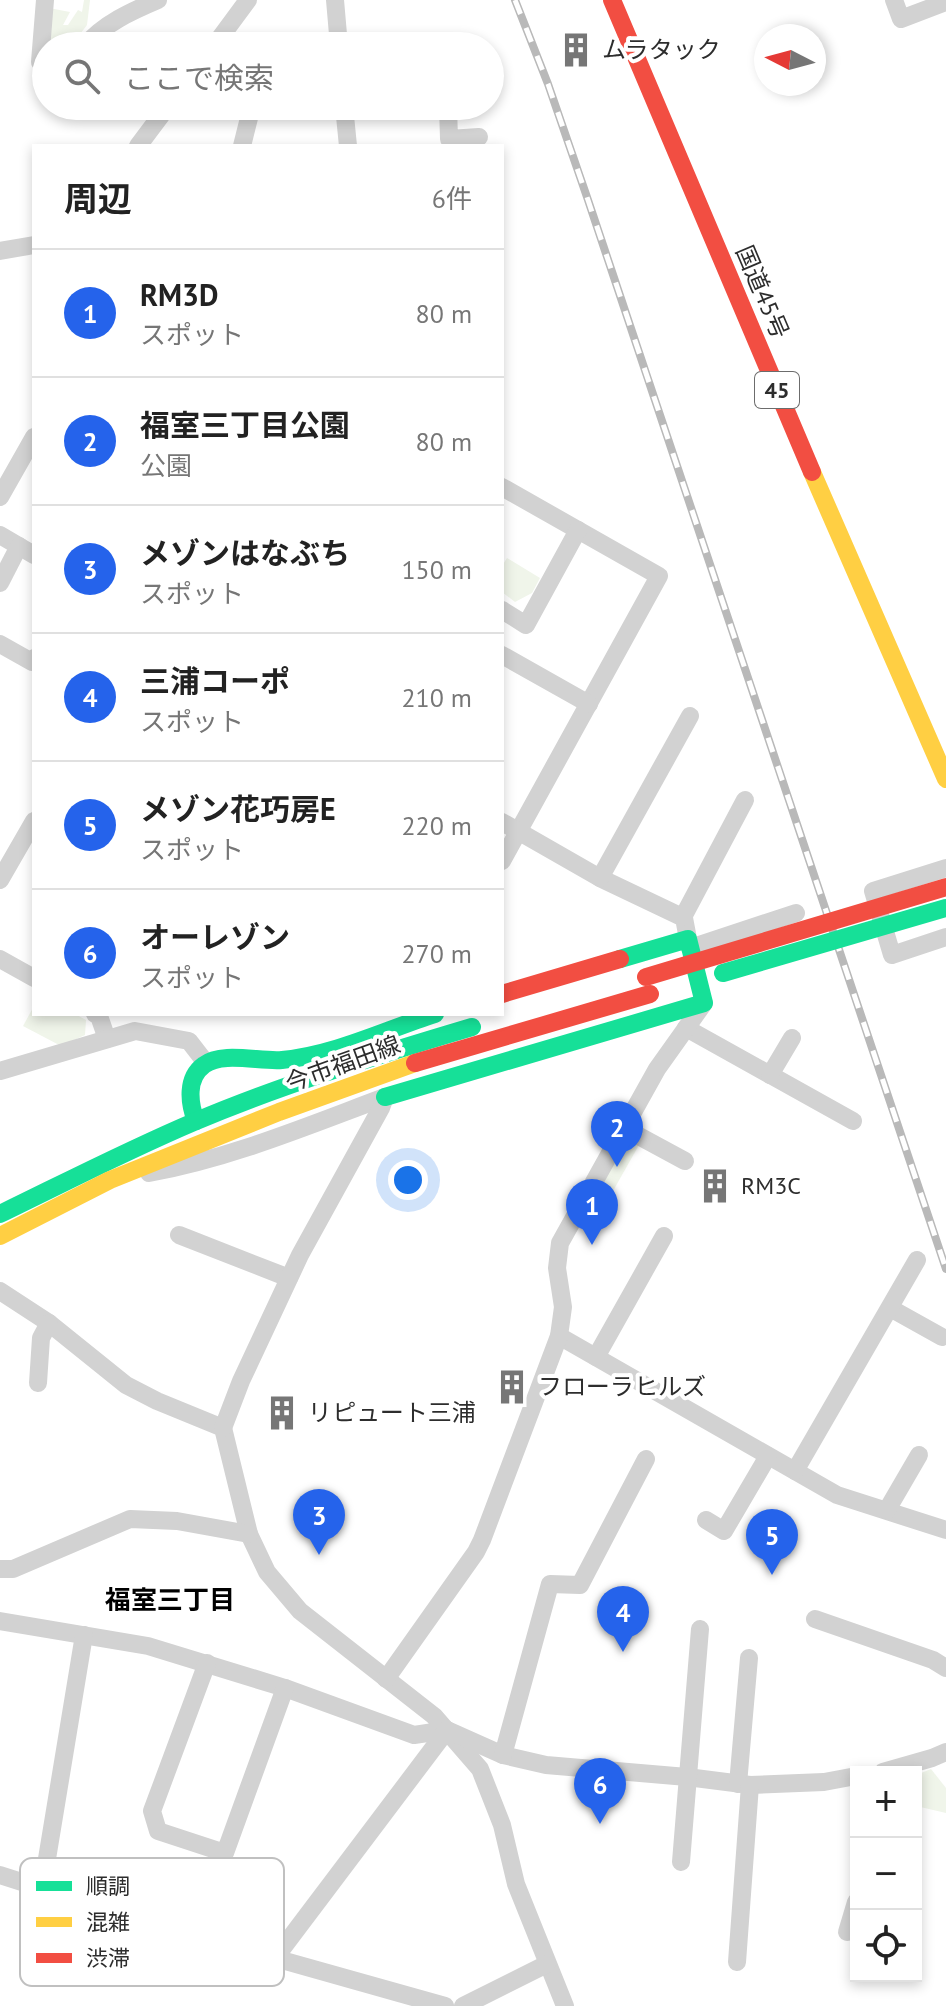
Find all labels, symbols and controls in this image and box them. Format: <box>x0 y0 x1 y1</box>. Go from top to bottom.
north arrow <box>754 24 826 96</box>
building icon: ムラタック <box>557 31 595 69</box>
search box <box>32 32 504 120</box>
place label: ムラタック <box>602 34 721 65</box>
icon: search <box>60 54 104 98</box>
text: ここで検索 <box>124 58 274 97</box>
text: 周辺 <box>64 176 132 220</box>
text: 6件 <box>432 182 472 215</box>
street label: 国道45号 <box>729 241 796 343</box>
text: RM3D <box>140 275 218 314</box>
text: 1 <box>83 297 97 330</box>
text: 80 m <box>416 297 472 330</box>
text: スポット <box>140 318 244 351</box>
road number: 45 <box>755 372 799 408</box>
text: 福室三丁目公園 <box>140 405 350 444</box>
text: 2 <box>83 425 97 458</box>
text: 80 m <box>416 425 472 458</box>
text: 公園 <box>140 449 192 482</box>
text: メゾンはなぶち <box>140 533 350 572</box>
text: 3 <box>83 553 97 586</box>
text: 150 m <box>401 553 472 586</box>
text: スポット <box>140 577 244 610</box>
text: 三浦コーポ <box>140 661 290 700</box>
text: 4 <box>83 681 97 714</box>
text: 210 m <box>401 681 472 714</box>
text: スポット <box>140 705 244 738</box>
text: メゾン花巧房E <box>140 789 336 828</box>
text: 5 <box>83 809 97 842</box>
text: 220 m <box>401 809 472 842</box>
text: スポット <box>140 833 244 866</box>
text: オーレゾン <box>140 917 290 956</box>
text: 6 <box>83 937 97 970</box>
text: 270 m <box>401 937 472 970</box>
text: スポット <box>140 961 244 994</box>
street label: 今市福田線 <box>281 1028 405 1099</box>
pin: 2 <box>591 1101 643 1167</box>
your location <box>388 1160 428 1200</box>
building icon: RM3C <box>696 1167 734 1205</box>
place label: RM3C <box>741 1170 801 1201</box>
pin: 1 <box>566 1179 618 1245</box>
building icon: フローラヒルズ <box>493 1368 531 1406</box>
place label: フローラヒルズ <box>538 1371 706 1402</box>
building icon: リピュート三浦 <box>263 1394 301 1432</box>
place label: リピュート三浦 <box>308 1397 476 1428</box>
pin: 3 <box>293 1489 345 1555</box>
pin: 5 <box>746 1509 798 1575</box>
district label: 福室三丁目 <box>105 1583 235 1616</box>
pin: 4 <box>597 1586 649 1652</box>
pin: 6 <box>574 1758 626 1824</box>
map controls <box>850 1766 922 1982</box>
button: + <box>850 1766 922 1838</box>
button: − <box>850 1838 922 1910</box>
legend <box>20 1858 284 1986</box>
text: 順調 <box>86 1872 130 1900</box>
text: 混雑 <box>86 1908 130 1936</box>
button: locate <box>850 1910 922 1982</box>
text: 渋滞 <box>86 1944 130 1972</box>

